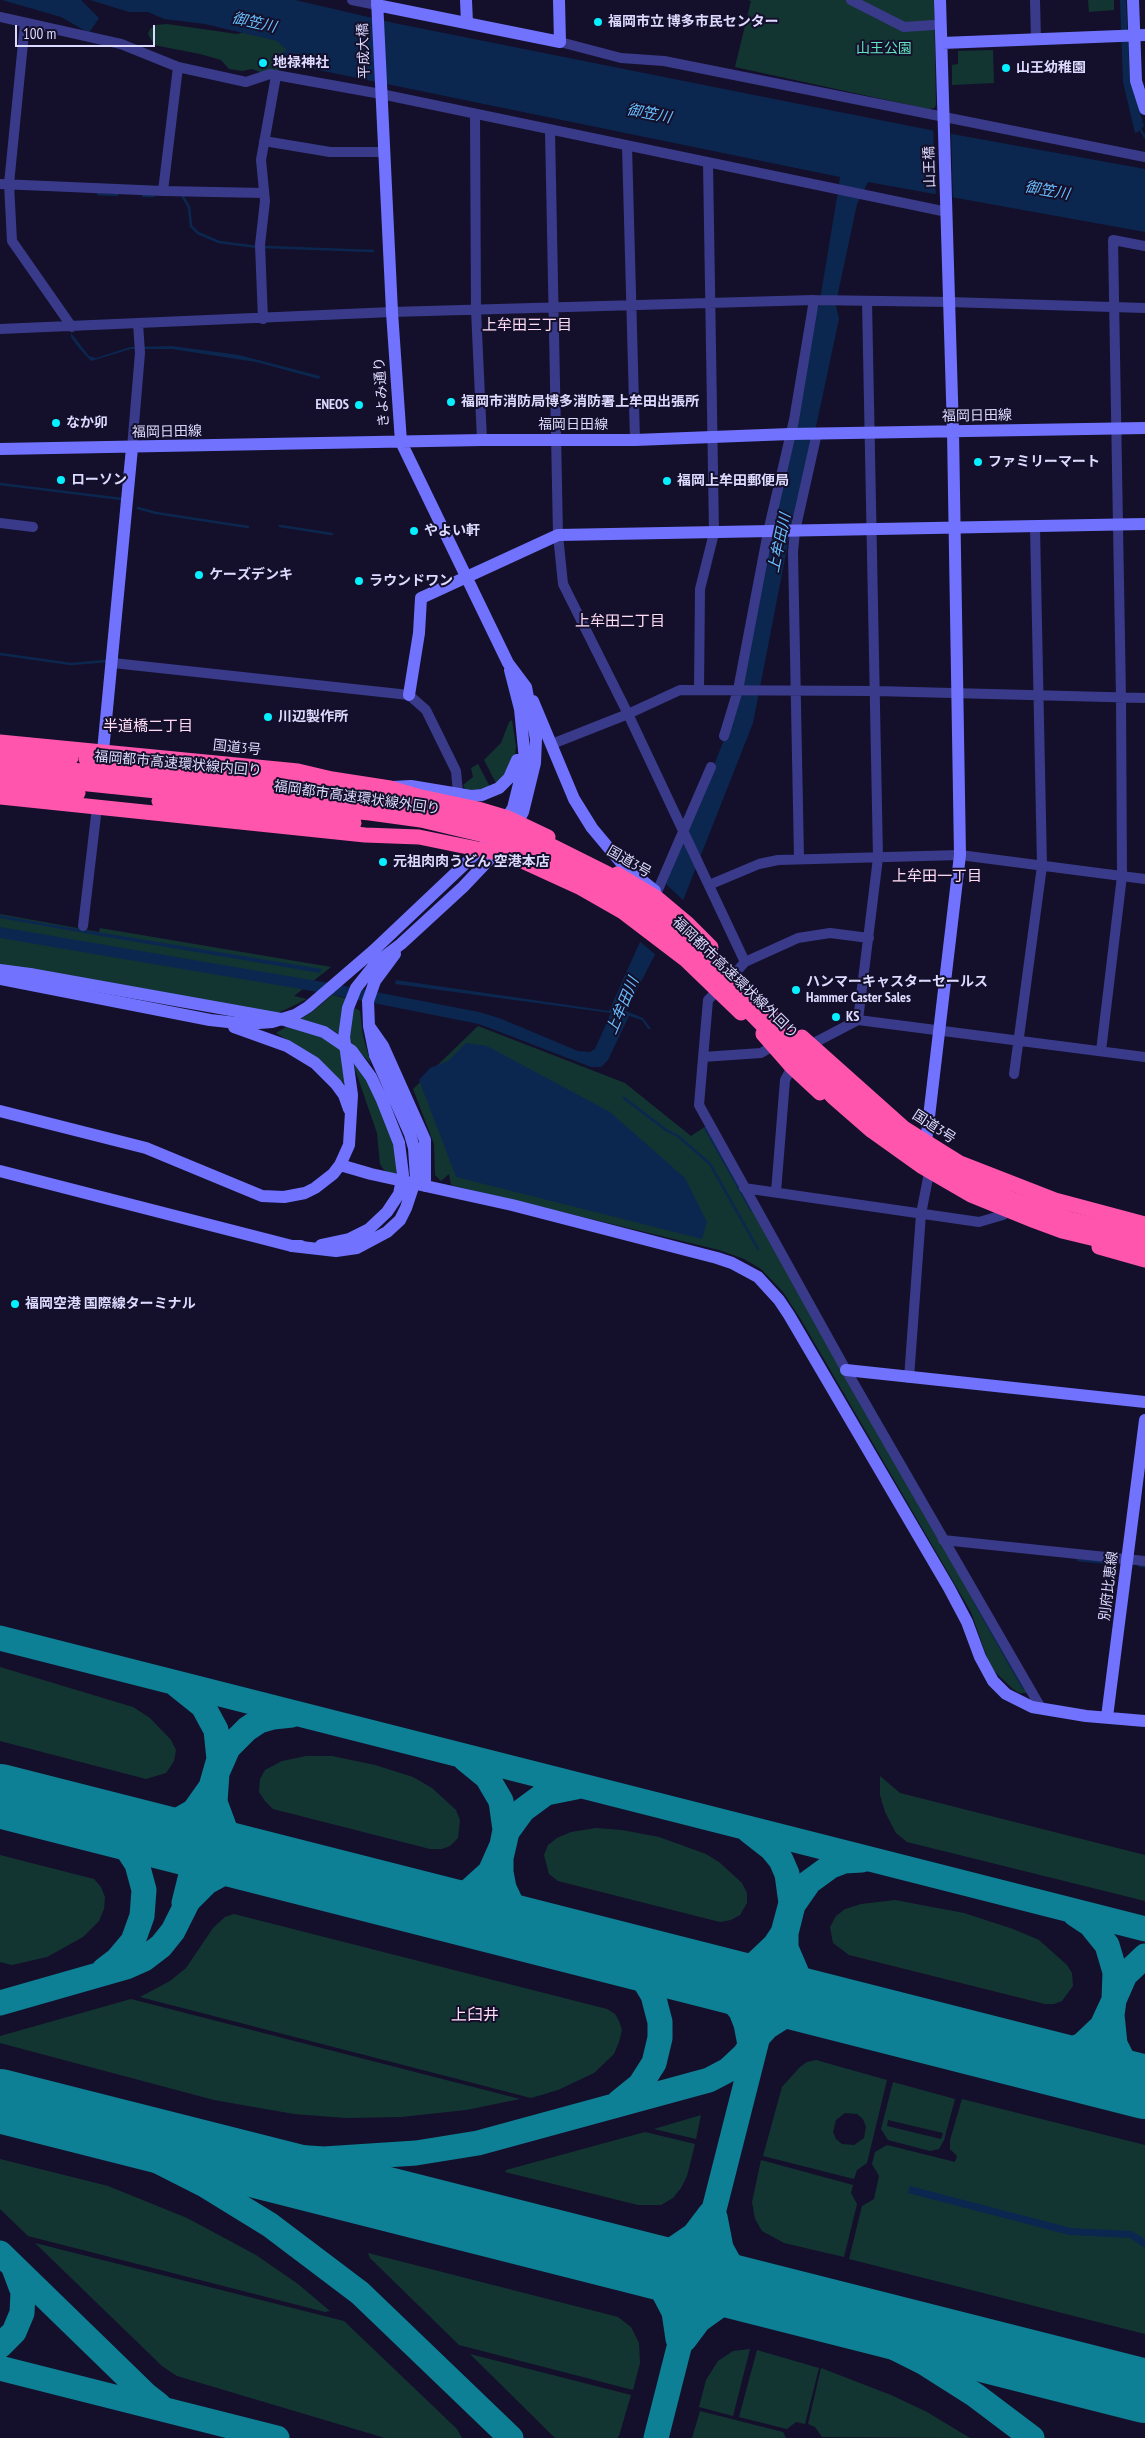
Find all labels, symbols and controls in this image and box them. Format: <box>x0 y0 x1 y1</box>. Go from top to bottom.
water label: 御笠川 <box>230 9 278 37</box>
place label: 福岡市立 博多市民センター <box>608 14 779 30</box>
scale bar <box>18 15 158 47</box>
marker: 福岡市立 博多市民センター <box>592 16 604 28</box>
street label: 平成大橋 <box>355 23 373 79</box>
text: 100 m <box>23 24 56 43</box>
park label: 山王公園 <box>856 41 912 57</box>
place label: 地禄神社 <box>273 55 329 71</box>
marker: 地禄神社 <box>257 57 269 69</box>
place label: 山王幼稚園 <box>1016 60 1086 76</box>
marker: 山王幼稚園 <box>1000 62 1012 74</box>
water label: 御笠川 <box>625 101 673 127</box>
street label: 山王橋 <box>921 146 939 188</box>
water label: 御笠川 <box>1023 178 1071 204</box>
district label: 上牟田三丁目 <box>482 317 572 335</box>
street label: きよみ通り <box>371 356 393 428</box>
place label: 福岡市消防局博多消防署上牟田出張所 <box>461 394 699 410</box>
marker: 福岡市消防局博多消防署上牟田出張所 <box>445 396 457 408</box>
place label: ENEOS <box>316 397 349 413</box>
marker: ENEOS <box>353 399 365 411</box>
street label: 福岡日田線 <box>942 407 1012 425</box>
place label: なか卯 <box>66 415 108 431</box>
marker: なか卯 <box>50 417 62 429</box>
street label: 福岡日田線 <box>538 417 608 433</box>
street label: 福岡日田線 <box>132 423 202 441</box>
place label: ファミリーマート <box>988 454 1100 470</box>
marker: ファミリーマート <box>972 456 984 468</box>
place label: ローソン <box>71 472 127 488</box>
place label: 福岡上牟田郵便局 <box>677 473 789 489</box>
marker: ローソン <box>55 474 67 486</box>
marker: 福岡上牟田郵便局 <box>661 475 673 487</box>
water label: 上牟田川 <box>765 512 795 574</box>
place label: やよい軒 <box>424 523 480 539</box>
marker: やよい軒 <box>408 525 420 537</box>
place label: ケーズデンキ <box>209 567 293 583</box>
marker: ケーズデンキ <box>193 569 205 581</box>
place label: ラウンドワン <box>369 573 453 589</box>
marker: ラウンドワン <box>353 575 365 587</box>
district label: 上牟田二丁目 <box>575 613 665 631</box>
place label: 川辺製作所 <box>278 709 348 725</box>
marker: 川辺製作所 <box>262 711 274 723</box>
district label: 半道橋二丁目 <box>103 718 193 736</box>
street label: 国道3号 <box>212 737 262 759</box>
street label: 福岡都市高速環状線内回り <box>94 748 262 780</box>
street label: 福岡都市高速環状線外回り <box>273 778 441 818</box>
street label: 国道3号 <box>604 843 654 881</box>
place label: 元祖肉肉うどん 空港本店 <box>393 854 550 870</box>
marker: 元祖肉肉うどん 空港本店 <box>377 856 389 868</box>
district label: 上牟田一丁目 <box>892 868 982 886</box>
street label: 福岡都市高速環状線外回り <box>669 914 801 1042</box>
place label: ハンマーキャスターセールス Hammer Caster Sales <box>806 974 988 1006</box>
water label: 上牟田川 <box>603 975 643 1037</box>
marker: ハンマーキャスターセールス Hammer Caster Sales <box>790 984 802 996</box>
place label: KS <box>846 1009 859 1025</box>
marker: KS <box>830 1011 842 1023</box>
street label: 国道3号 <box>909 1107 959 1147</box>
place label: 福岡空港 国際線ターミナル <box>25 1296 196 1312</box>
marker: 福岡空港 国際線ターミナル <box>9 1298 21 1310</box>
street label: 別府比恵線 <box>1096 1550 1122 1622</box>
district label: 上臼井 <box>451 2005 499 2025</box>

